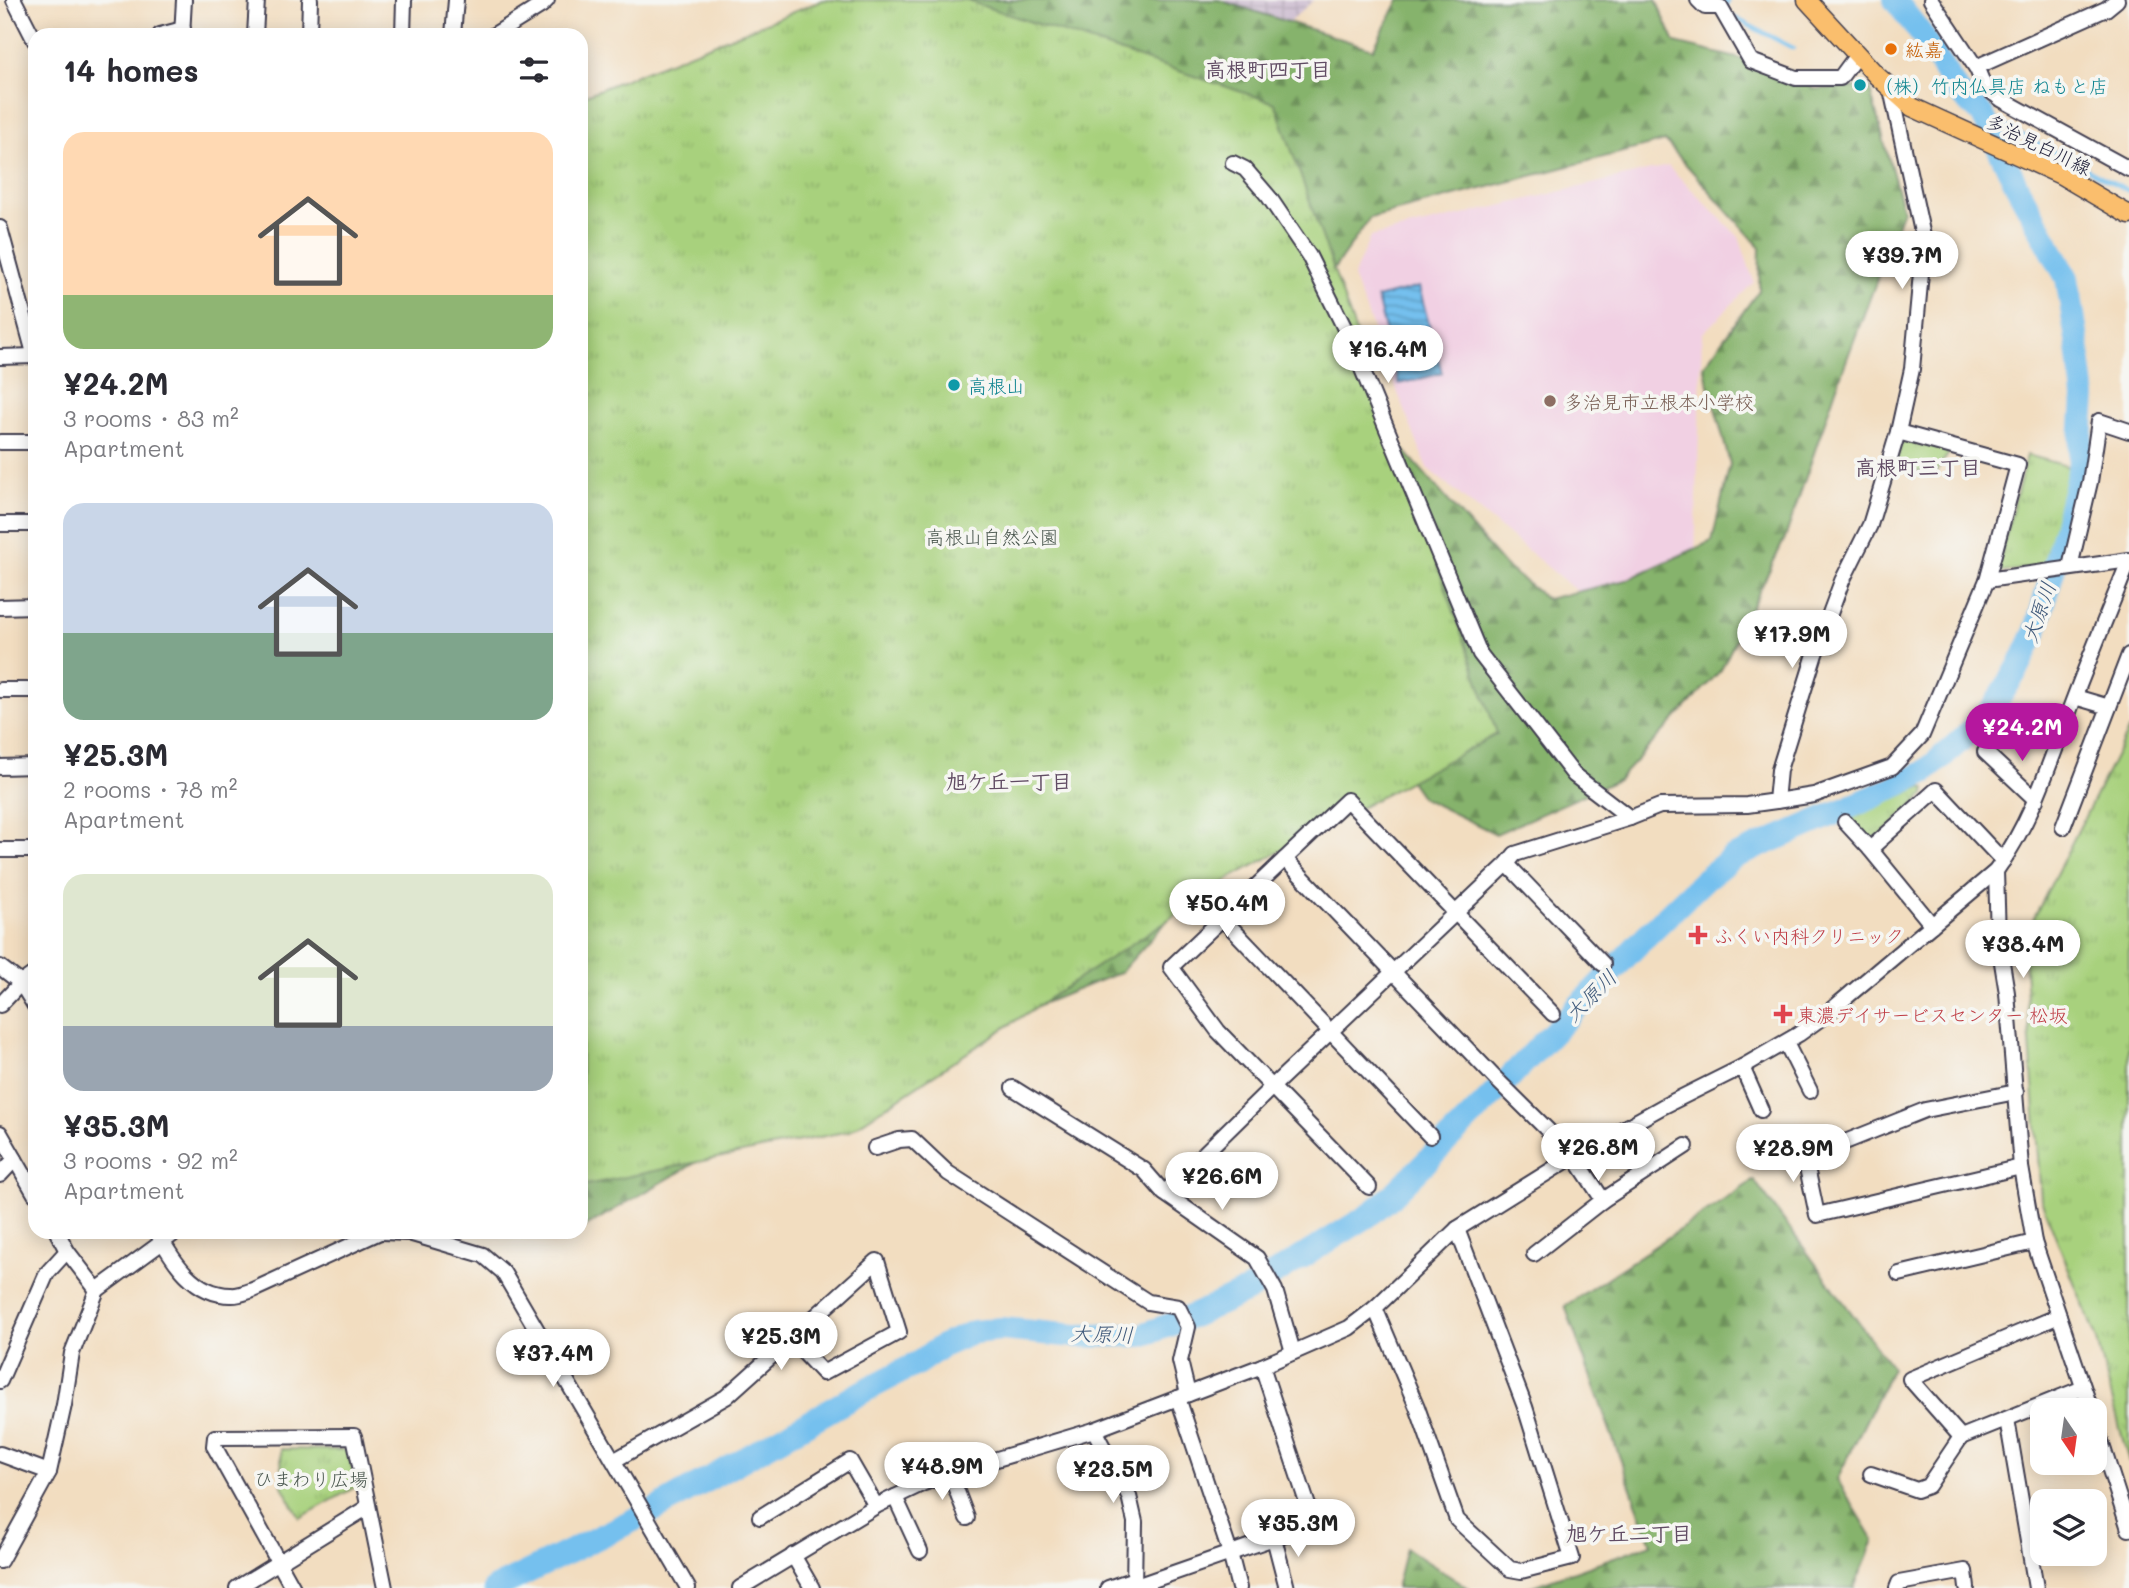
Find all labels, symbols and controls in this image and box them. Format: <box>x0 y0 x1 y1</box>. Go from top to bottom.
place label: 紘嘉 <box>1905 37 1943 62</box>
marker: 紘嘉 <box>1883 41 1899 57</box>
text: 14 homes <box>63 50 199 90</box>
icon: filters <box>515 51 553 89</box>
district label: 高根町四丁目 <box>1205 55 1331 82</box>
place label: （株）竹内仏具店 ねもと店 <box>1874 73 2108 98</box>
marker: （株）竹内仏具店 ねもと店 <box>1852 77 1868 93</box>
street label: 多治見白川線 <box>1982 108 2096 180</box>
icon: home <box>245 178 371 304</box>
pin: ¥39.7M <box>1845 232 1959 291</box>
text: ¥39.7M <box>1861 239 1943 269</box>
pin: ¥16.4M <box>1331 326 1445 385</box>
text: ¥16.4M <box>1348 333 1428 363</box>
text: ¥24.2M <box>63 363 169 403</box>
place label: 高根山 <box>968 373 1025 398</box>
marker: 高根山 <box>946 377 962 393</box>
place label: 多治見市立根本小学校 <box>1564 389 1754 414</box>
marker: 多治見市立根本小学校 <box>1542 393 1558 409</box>
text: 3 rooms · 83 m² <box>63 403 239 433</box>
text: Apartment <box>63 433 185 463</box>
district label: 高根町三丁目 <box>1855 453 1981 480</box>
park label: 高根山自然公園 <box>925 524 1059 549</box>
icon: home <box>245 549 371 675</box>
water label: 大原川 <box>2015 578 2061 646</box>
pin: ¥17.9M <box>1735 610 1849 670</box>
text: ¥17.9M <box>1753 618 1831 648</box>
pin: ¥24.2M <box>1965 704 2079 763</box>
text: ¥24.2M <box>1981 711 2063 741</box>
text: ¥25.3M <box>63 734 168 774</box>
district label: 旭ケ丘一丁目 <box>946 767 1072 794</box>
text: 2 rooms · 78 m² <box>63 774 237 804</box>
text: Apartment <box>63 804 185 834</box>
pin: ¥50.4M <box>1170 880 1284 939</box>
text: ¥50.4M <box>1185 887 1269 917</box>
icon: home <box>245 920 371 1046</box>
pin: ¥38.4M <box>1966 920 2080 980</box>
place label: ふくい内科クリニック <box>1714 923 1904 948</box>
marker: ふくい内科クリニック <box>1688 925 1708 945</box>
text: ¥38.4M <box>1981 928 2065 958</box>
water label: 大原川 <box>1558 963 1622 1027</box>
place label: 東濃デイサービスセンター 松坂 <box>1797 1002 2068 1027</box>
marker: 東濃デイサービスセンター 松坂 <box>1775 1006 1791 1022</box>
text: ¥35.3M <box>63 1105 170 1145</box>
pin: ¥26.8M <box>1541 1124 1655 1183</box>
pin: ¥28.9M <box>1736 1124 1850 1184</box>
text: ¥26.8M <box>1557 1131 1639 1161</box>
text: ¥28.9M <box>1752 1132 1834 1162</box>
text: 3 rooms · 92 m² <box>63 1145 238 1175</box>
pin: ¥26.6M <box>1165 1152 1279 1212</box>
text: ¥26.6M <box>1181 1160 1263 1190</box>
text: Apartment <box>63 1175 185 1205</box>
pin: ¥25.3M <box>724 1312 838 1372</box>
water label: 大原川 <box>1070 1318 1134 1348</box>
text: ¥25.3M <box>741 1320 821 1350</box>
pin: ¥37.4M <box>496 1330 610 1389</box>
text: ¥37.4M <box>512 1337 594 1367</box>
north arrow <box>2030 1398 2107 1475</box>
map controls <box>2030 1398 2107 1566</box>
pin: ¥48.9M <box>885 1442 999 1502</box>
pin: ¥23.5M <box>1056 1446 1170 1505</box>
text: ¥48.9M <box>900 1450 984 1480</box>
text: ¥23.5M <box>1073 1453 1153 1483</box>
park label: ひまわり広場 <box>254 1466 368 1491</box>
button: layers <box>2030 1489 2107 1566</box>
pin: ¥35.3M <box>1241 1500 1355 1559</box>
text: ¥35.3M <box>1257 1507 1339 1537</box>
district label: 旭ケ丘二丁目 <box>1566 1519 1692 1546</box>

